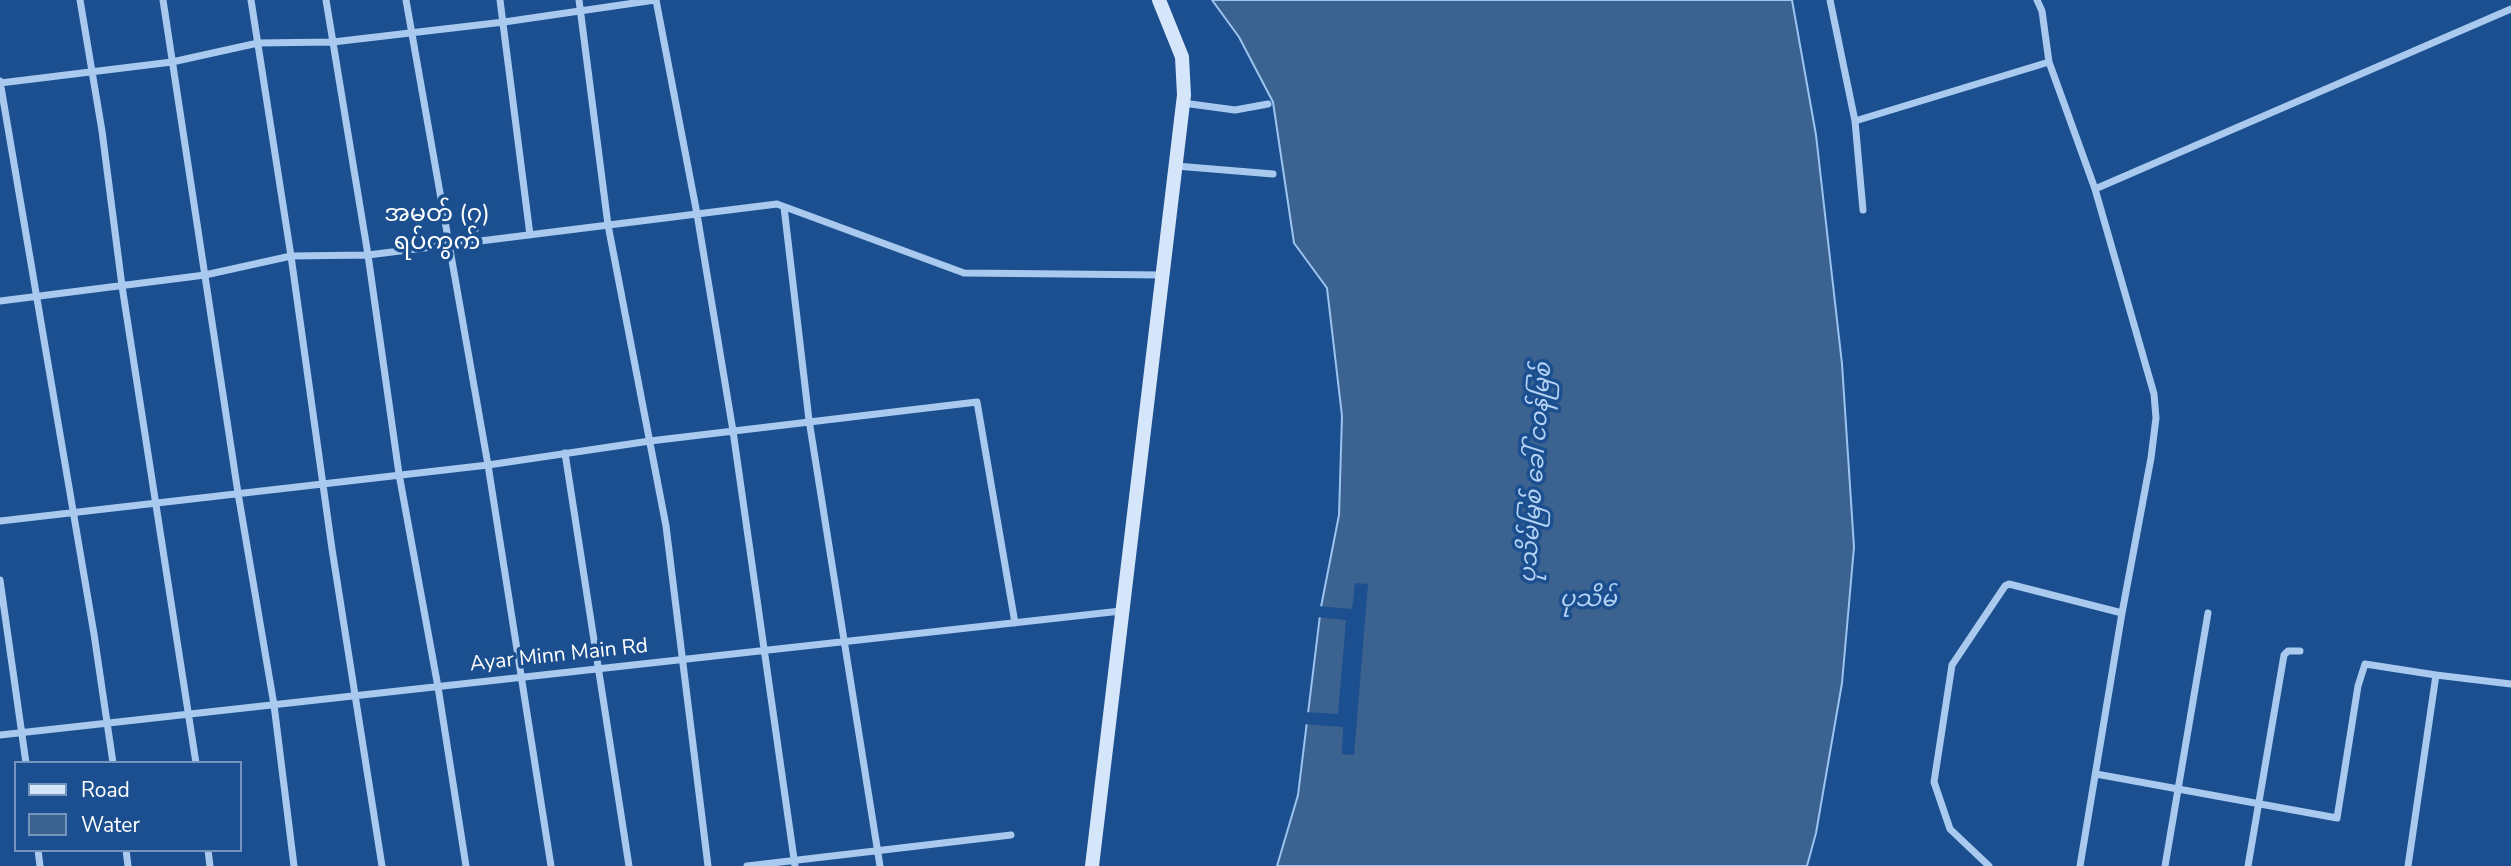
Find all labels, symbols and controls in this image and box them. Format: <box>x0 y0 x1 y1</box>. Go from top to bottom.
district label: အမှတ် (၇) ရပ်ကွက် <box>384 201 490 257</box>
water label: ပုသိမ်မြစ် ခေါ် ငဝန်မြစ် <box>1516 362 1558 584</box>
water label: ပုသိမ် <box>1559 586 1617 614</box>
street label: Ayar Minn Main Rd <box>469 634 649 678</box>
legend <box>14 761 242 852</box>
text: Road <box>81 776 130 804</box>
text: Water <box>81 811 140 839</box>

